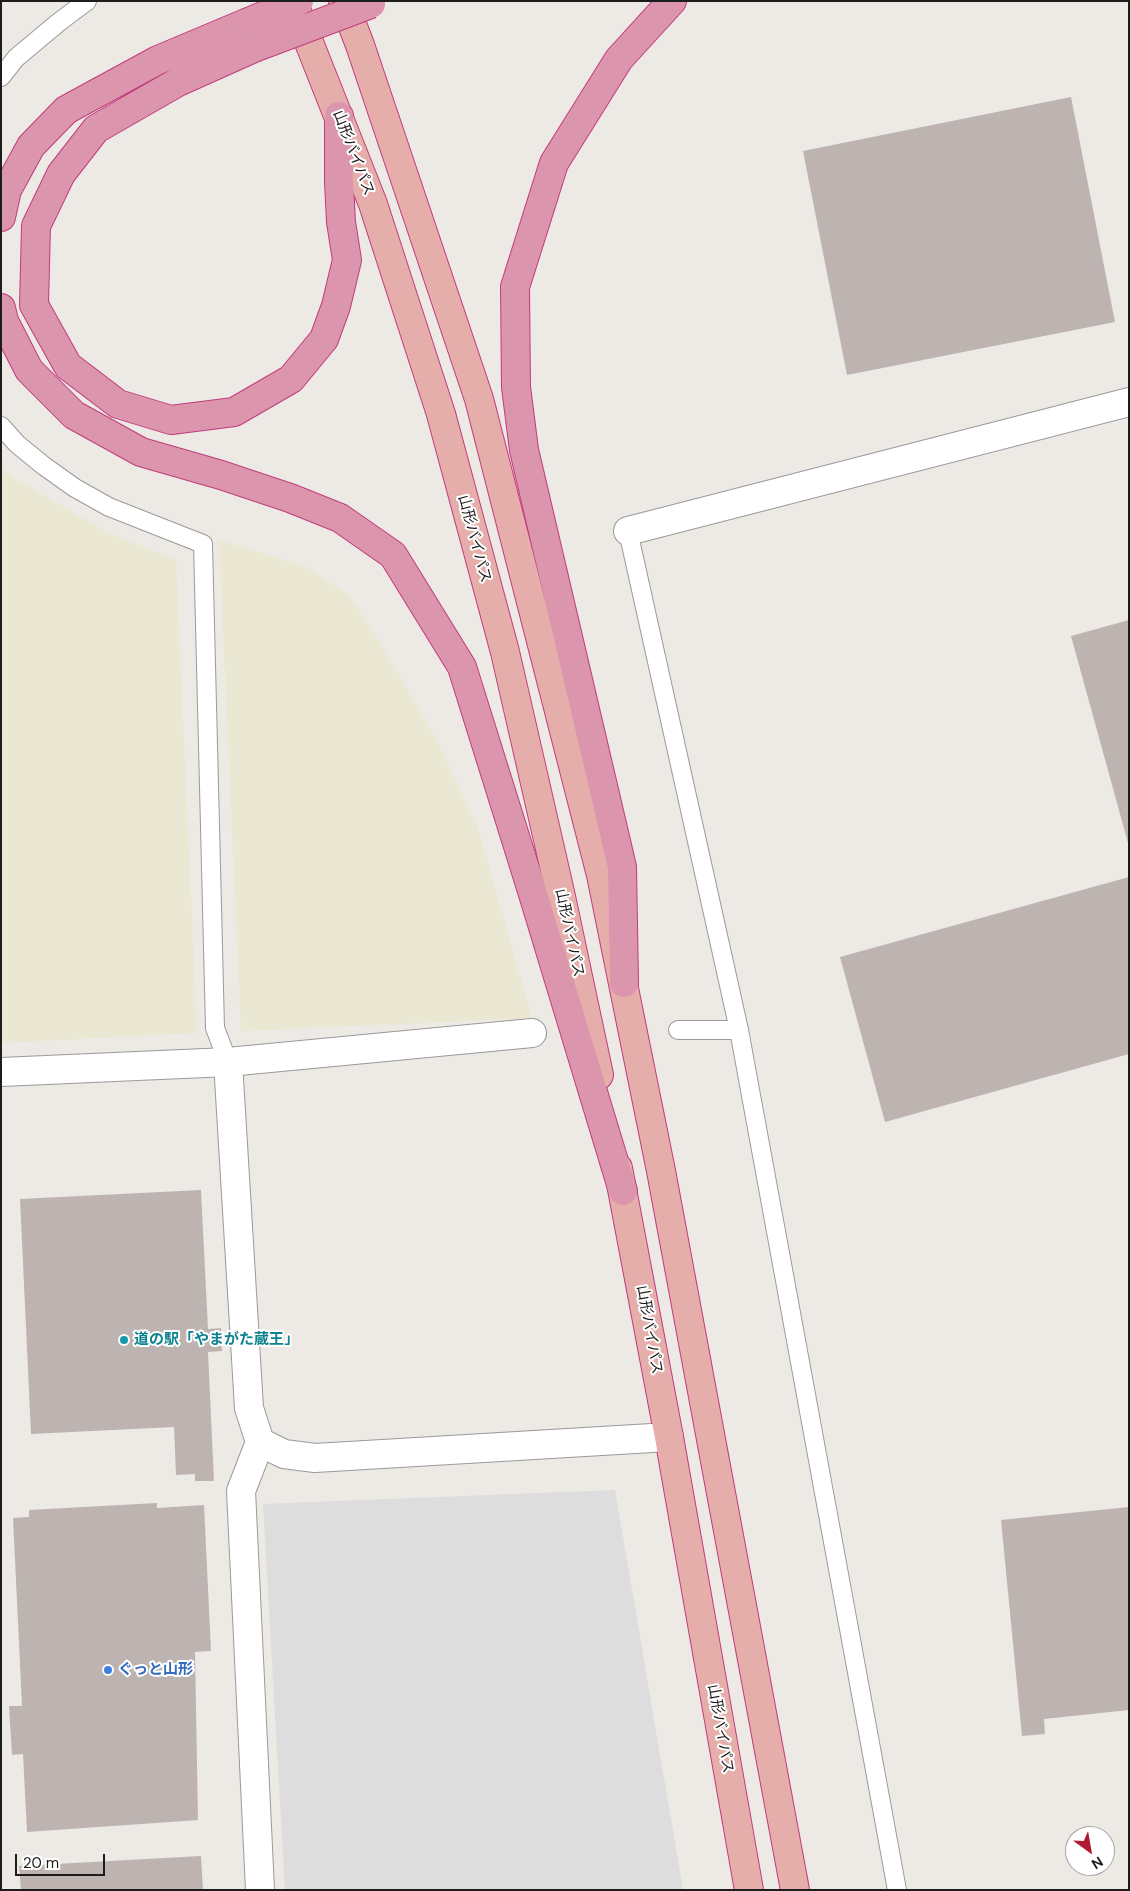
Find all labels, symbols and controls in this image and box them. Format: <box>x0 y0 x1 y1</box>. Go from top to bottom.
street label: 山形バイパス <box>328 108 378 198</box>
street label: 山形バイパス <box>454 493 494 585</box>
street label: 山形バイパス <box>551 887 587 979</box>
street label: 山形バイパス <box>632 1284 666 1376</box>
place label: 道の駅「やまがた蔵王」 <box>134 1331 299 1349</box>
marker: 道の駅「やまがた蔵王」 <box>118 1334 130 1346</box>
place label: ぐっと山形 <box>118 1661 193 1679</box>
marker: ぐっと山形 <box>102 1664 114 1676</box>
street label: 山形バイパス <box>703 1683 737 1775</box>
north arrow <box>1065 1826 1115 1876</box>
scale bar <box>18 1844 108 1876</box>
text: 20 m <box>23 1853 59 1873</box>
text: N <box>1088 1853 1107 1873</box>

